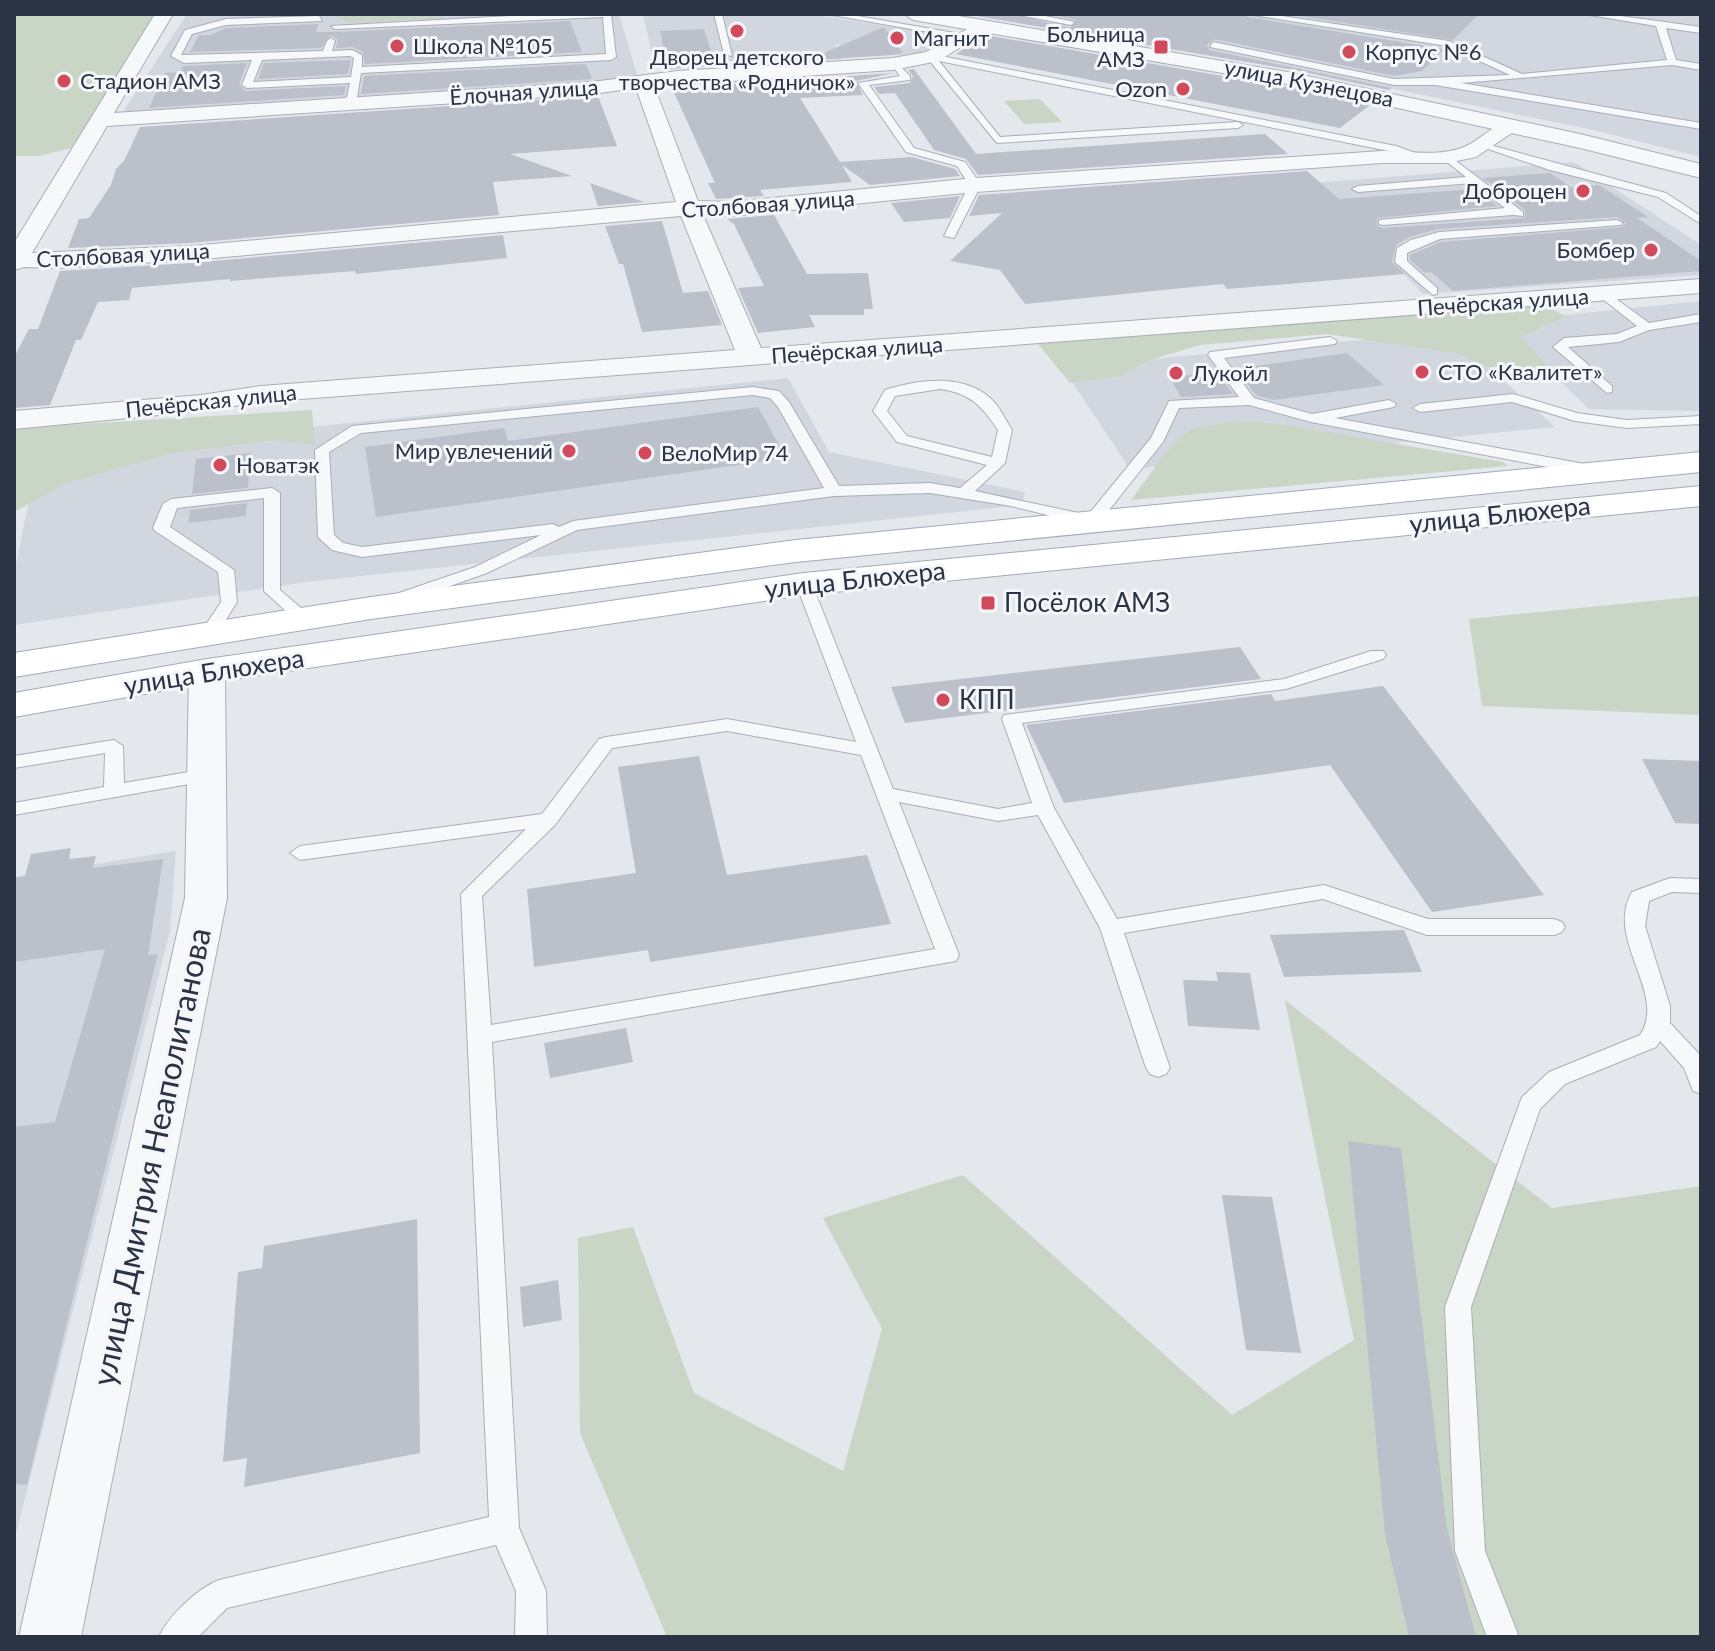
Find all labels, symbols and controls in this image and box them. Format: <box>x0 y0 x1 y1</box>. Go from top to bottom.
place label: Больница АМЗ <box>1047 20 1145 72</box>
marker: Дворец детского творчества «Родничок» <box>728 22 746 40</box>
place label: Магнит <box>913 24 989 51</box>
marker: Магнит <box>888 29 906 47</box>
place label: Школа №105 <box>413 32 553 59</box>
marker: Школа №105 <box>388 37 406 55</box>
marker: Больница АМЗ <box>1152 38 1170 56</box>
place label: Корпус №6 <box>1365 38 1481 65</box>
place label: Дворец детского творчества «Родничок» <box>619 43 855 95</box>
marker: Корпус №6 <box>1340 43 1358 61</box>
street label: улица Кузнецова <box>1222 53 1396 112</box>
place label: Стадион АМЗ <box>80 67 221 94</box>
marker: Стадион АМЗ <box>55 72 73 90</box>
street label: Ёлочная улица <box>449 73 599 110</box>
place label: Ozon <box>1115 75 1167 102</box>
marker: Ozon <box>1174 80 1192 98</box>
place label: Доброцен <box>1463 177 1567 204</box>
marker: Доброцен <box>1574 182 1592 200</box>
street label: Столбовая улица <box>680 184 856 223</box>
street label: Столбовая улица <box>36 236 210 273</box>
place label: Бомбер <box>1557 236 1635 263</box>
marker: Бомбер <box>1642 241 1660 259</box>
street label: Печёрская улица <box>1416 282 1590 321</box>
street label: Печёрская улица <box>770 330 944 369</box>
place label: СТО «Квалитет» <box>1438 358 1602 385</box>
place label: Лукойл <box>1191 359 1268 386</box>
marker: СТО «Квалитет» <box>1413 363 1431 381</box>
marker: Лукойл <box>1167 364 1185 382</box>
street label: Печёрская улица <box>124 378 298 423</box>
place label: Мир увлечений <box>395 437 553 464</box>
place label: ВелоМир 74 <box>661 439 789 466</box>
marker: Мир увлечений <box>560 442 578 460</box>
marker: ВелоМир 74 <box>636 444 654 462</box>
place label: Новатэк <box>236 451 320 478</box>
marker: Новатэк <box>211 456 229 474</box>
street label: улица Блюхера <box>1408 489 1592 539</box>
street label: улица Блюхера <box>763 554 947 604</box>
place label: Посёлок АМЗ <box>1004 586 1170 618</box>
marker: Посёлок АМЗ <box>979 594 997 612</box>
street label: улица Блюхера <box>121 641 306 701</box>
place label: КПП <box>959 683 1015 715</box>
marker: КПП <box>934 691 952 709</box>
street label: улица Дмитрия Неаполитанова <box>83 924 218 1389</box>

